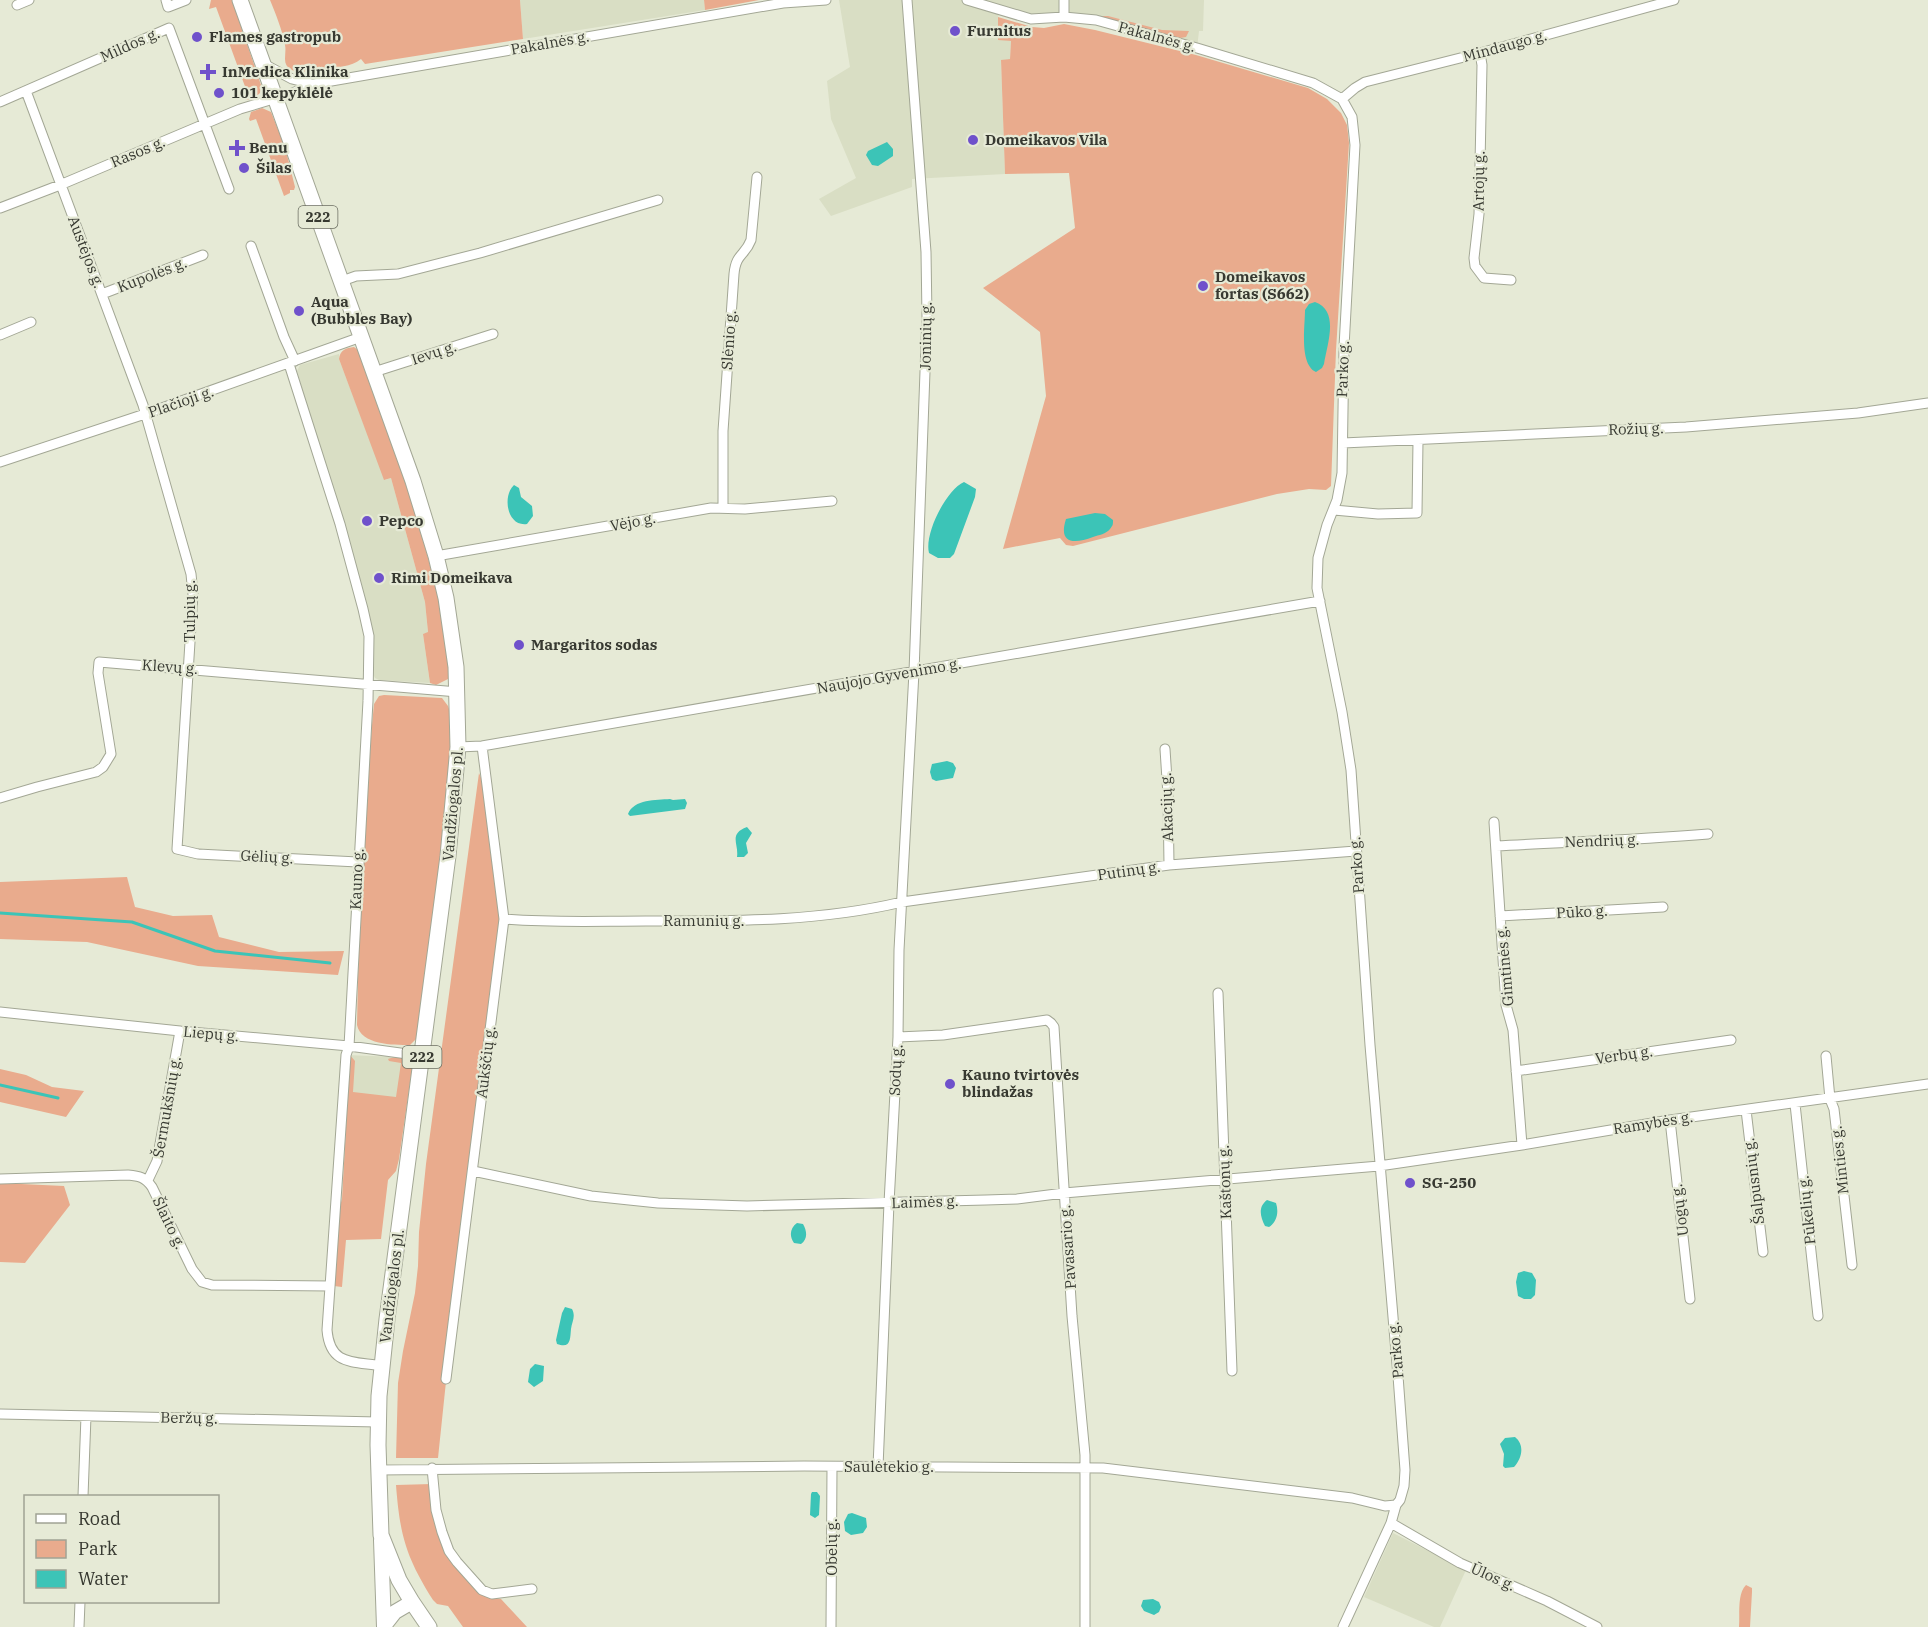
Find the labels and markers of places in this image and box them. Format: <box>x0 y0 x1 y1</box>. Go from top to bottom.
place label: Furnitus <box>967 21 1031 40</box>
marker: Furnitus <box>948 24 962 38</box>
place label: Flames gastropub <box>209 27 341 46</box>
marker: Flames gastropub <box>190 30 204 44</box>
place label: InMedica Klinika <box>222 62 349 81</box>
marker: InMedica Klinika <box>199 63 217 81</box>
place label: 101 kepyklėlė <box>231 83 333 102</box>
marker: 101 kepyklėlė <box>212 86 226 100</box>
place label: Domeikavos Vila <box>985 130 1108 149</box>
marker: Domeikavos Vila <box>966 133 980 147</box>
place label: Benu <box>249 138 288 157</box>
marker: Benu <box>230 141 244 155</box>
place label: Šilas <box>256 158 292 177</box>
marker: Šilas <box>237 161 251 175</box>
place label: Domeikavos fortas (S662) <box>1215 267 1309 303</box>
marker: Domeikavos fortas (S662) <box>1196 279 1210 293</box>
place label: Aqua (Bubbles Bay) <box>311 292 412 328</box>
marker: Aqua (Bubbles Bay) <box>292 304 306 318</box>
place label: Pepco <box>379 511 424 530</box>
marker: Pepco <box>360 514 374 528</box>
place label: Rimi Domeikava <box>391 568 513 587</box>
marker: Rimi Domeikava <box>372 571 386 585</box>
place label: Margaritos sodas <box>531 635 657 654</box>
marker: Margaritos sodas <box>512 638 526 652</box>
place label: Kauno tvirtovės blindažas <box>962 1065 1079 1101</box>
marker: Kauno tvirtovės blindažas <box>943 1077 957 1091</box>
place label: SG-250 <box>1422 1173 1476 1192</box>
marker: SG-250 <box>1403 1176 1417 1190</box>

